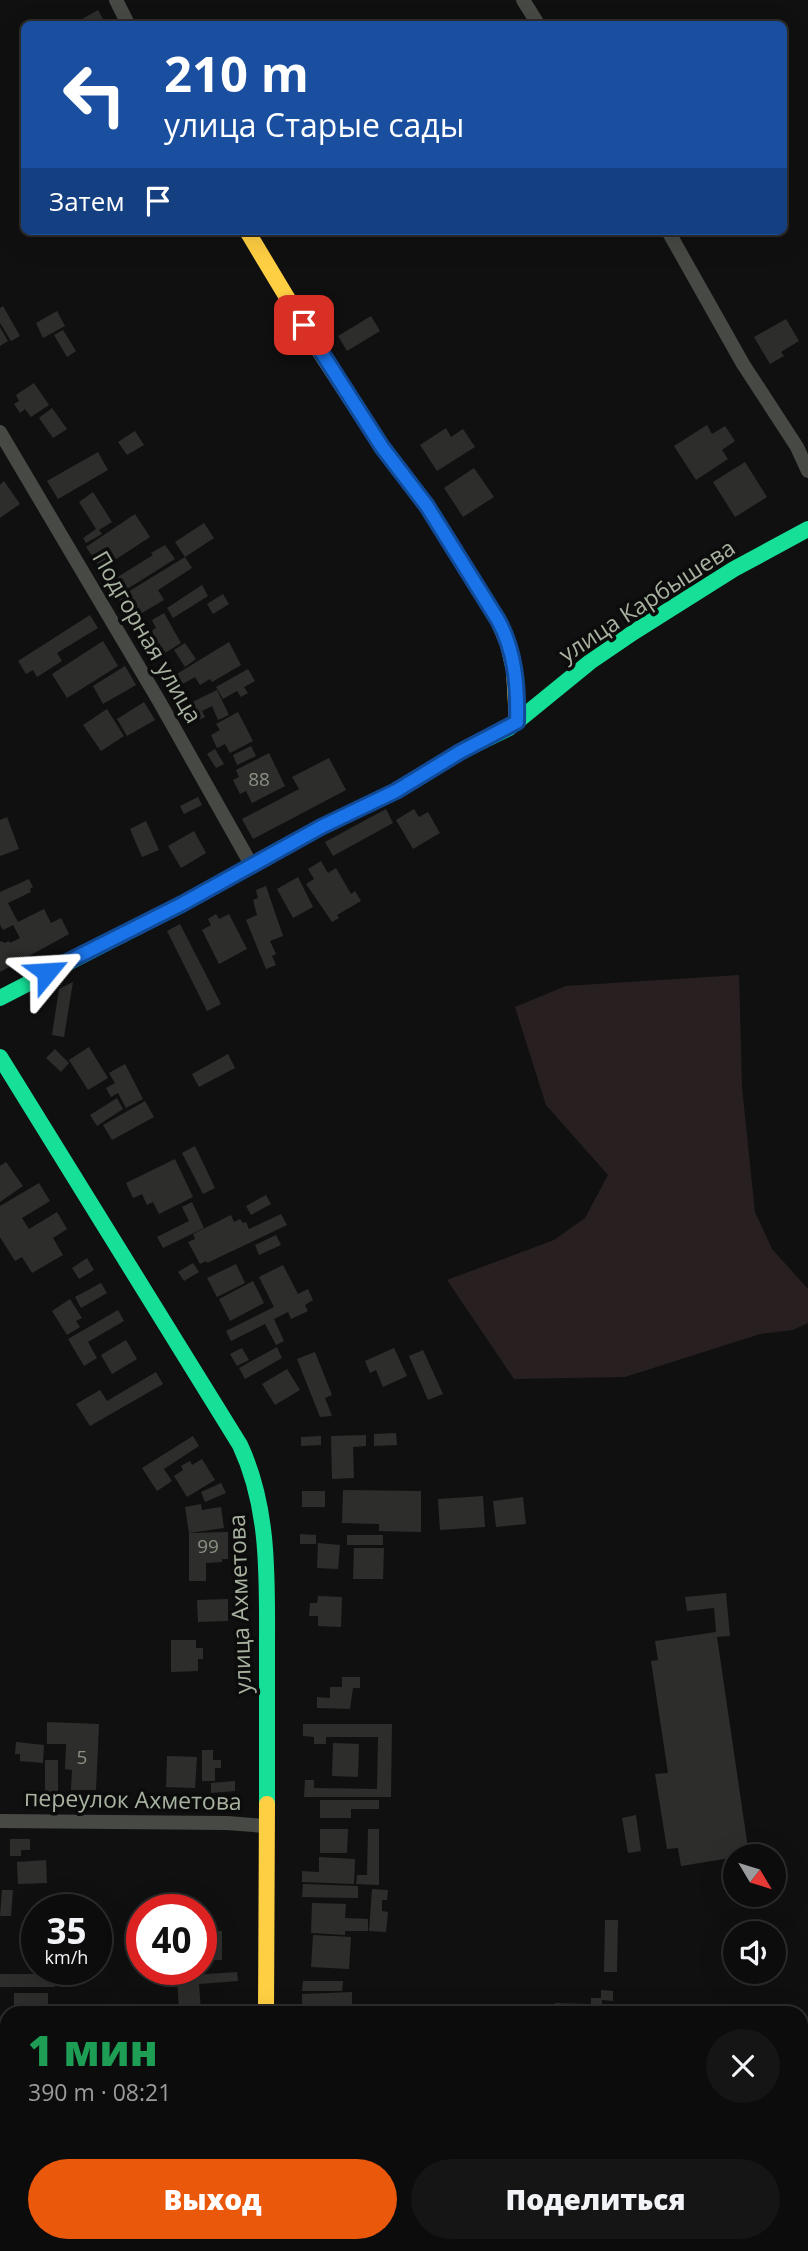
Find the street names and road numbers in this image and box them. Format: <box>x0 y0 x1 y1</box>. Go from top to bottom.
street label: улица Карбышева <box>552 531 741 669</box>
street label: Подгорная улица <box>85 544 210 729</box>
street label: улица Ахметова <box>220 1514 258 1694</box>
street label: переулок Ахметова <box>24 1781 242 1817</box>

